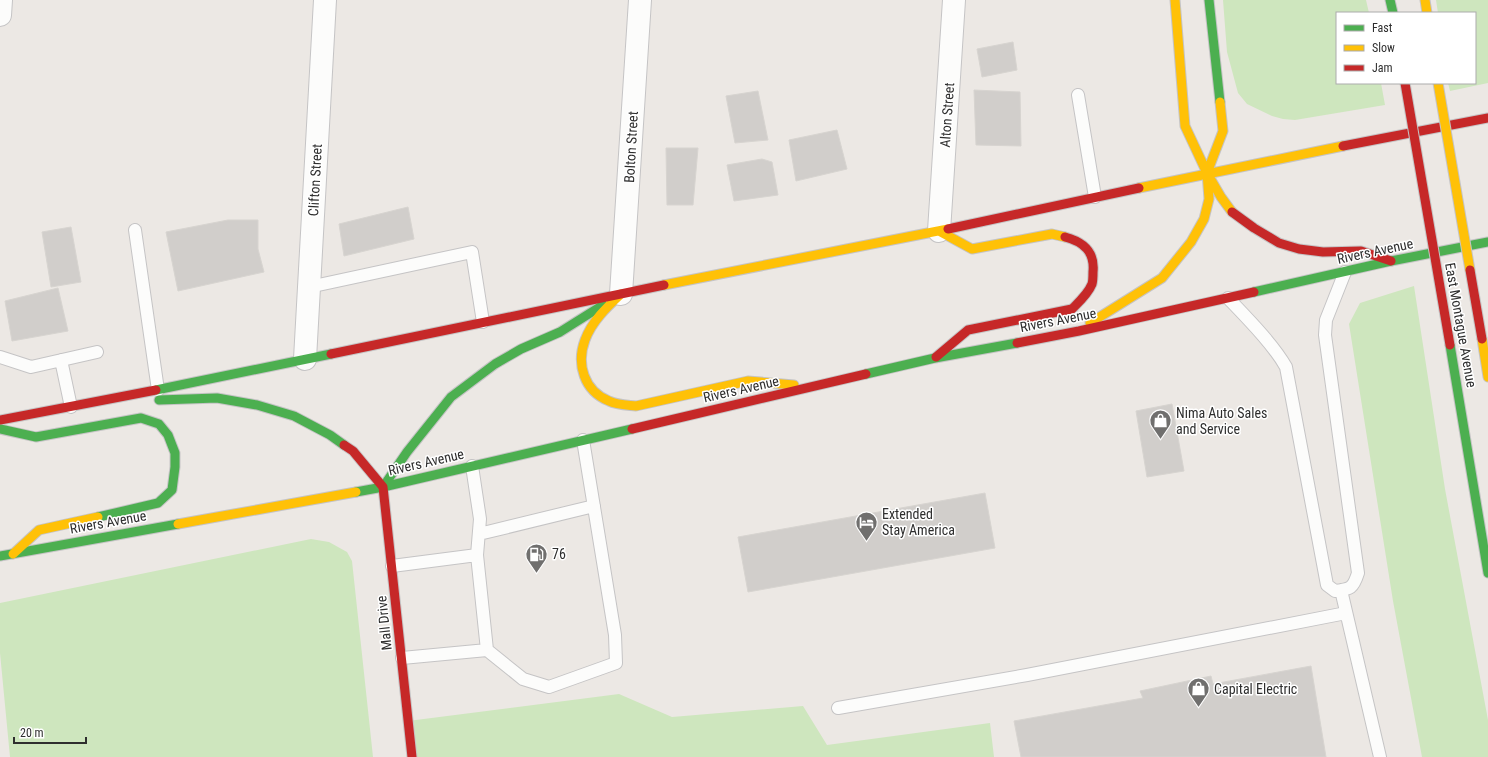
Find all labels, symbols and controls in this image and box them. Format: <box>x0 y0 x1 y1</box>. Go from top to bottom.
legend <box>1336 12 1476 84</box>
text: Fast <box>1372 21 1393 35</box>
text: Slow <box>1372 41 1395 55</box>
text: Jam <box>1372 61 1393 75</box>
street label: Alton Street <box>937 82 957 148</box>
street label: Bolton Street <box>621 111 641 183</box>
street label: Clifton Street <box>305 143 325 217</box>
street label: Rivers Avenue <box>1336 235 1415 267</box>
street label: East Montague Avenue <box>1442 261 1480 389</box>
street label: Rivers Avenue <box>1019 305 1098 335</box>
street label: Rivers Avenue <box>702 372 781 405</box>
place label: Nima Auto Sales and Service <box>1176 405 1268 437</box>
shop icon: Nima Auto Sales and Service <box>1147 408 1173 441</box>
street label: Rivers Avenue <box>387 445 466 478</box>
place label: Extended Stay America <box>882 506 955 538</box>
street label: Rivers Avenue <box>69 507 148 537</box>
hotel icon: Extended Stay America <box>854 509 880 542</box>
fuel station icon: 76 <box>524 541 550 574</box>
place label: 76 <box>552 546 566 562</box>
street label: Mall Drive <box>373 594 395 651</box>
shop icon: Capital Electric <box>1185 676 1211 709</box>
place label: Capital Electric <box>1214 681 1297 697</box>
scale bar <box>14 719 86 745</box>
text: 20 m <box>20 726 44 740</box>

